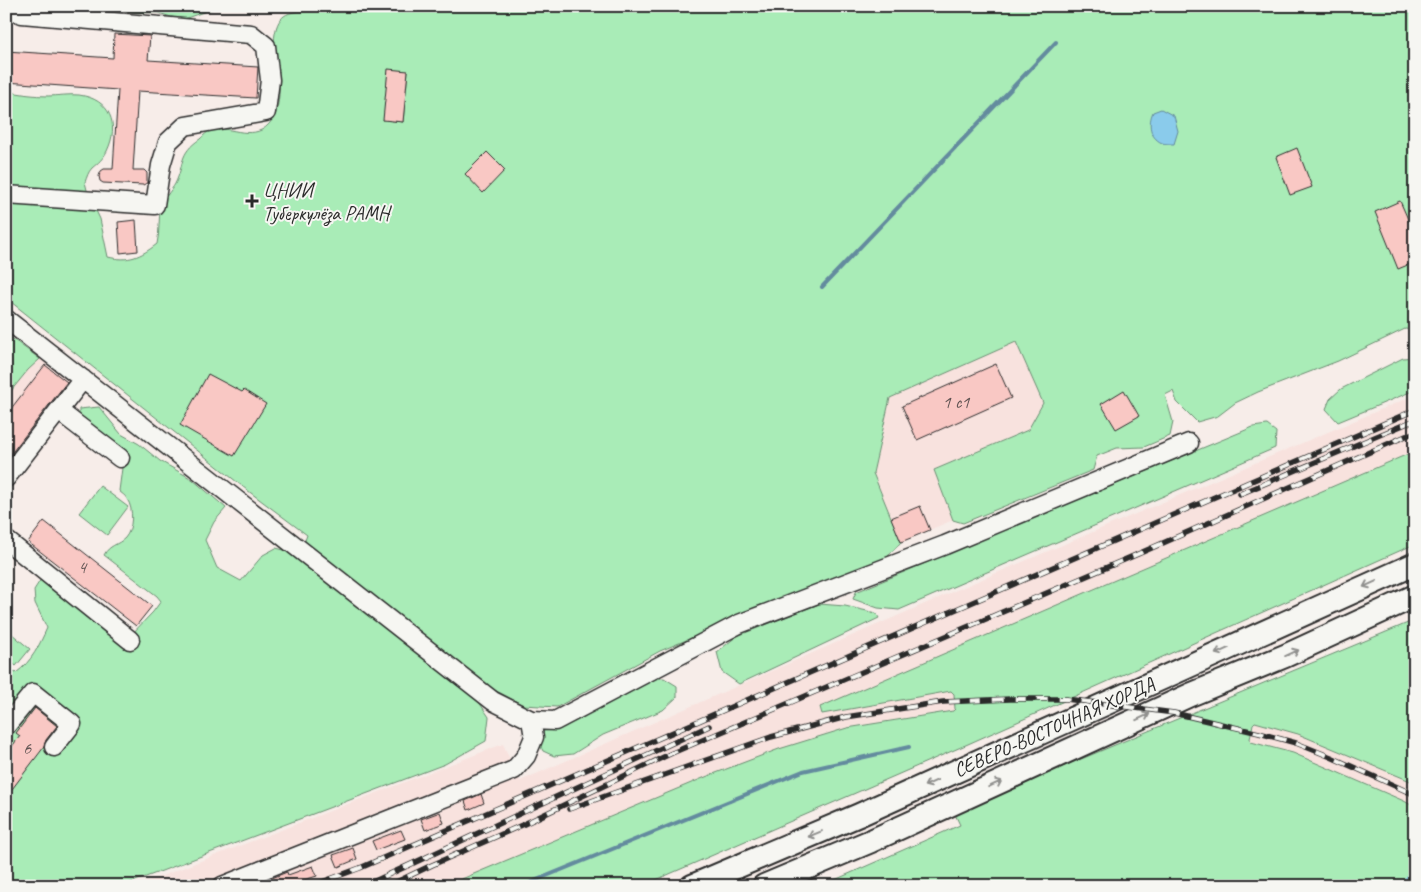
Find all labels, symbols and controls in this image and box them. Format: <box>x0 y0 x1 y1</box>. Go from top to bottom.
place label: ЦНИИ Туберкулёза РАМН <box>263 178 393 227</box>
marker: ЦНИИ Туберкулёза РАМН <box>245 194 259 208</box>
house number: 1 с1 <box>943 391 970 413</box>
house number: 4 <box>78 556 88 578</box>
one-way arrow <box>1363 580 1378 590</box>
one-way arrow <box>1215 647 1230 657</box>
one-way arrow <box>1284 647 1299 657</box>
street label: СЕВЕРО-ВОСТОЧНАЯ ХОРДА <box>950 671 1159 783</box>
one-way arrow <box>1135 711 1150 721</box>
house number: 6 <box>23 737 32 759</box>
one-way arrow <box>924 778 939 788</box>
one-way arrow <box>987 779 1002 789</box>
one-way arrow <box>808 829 823 839</box>

